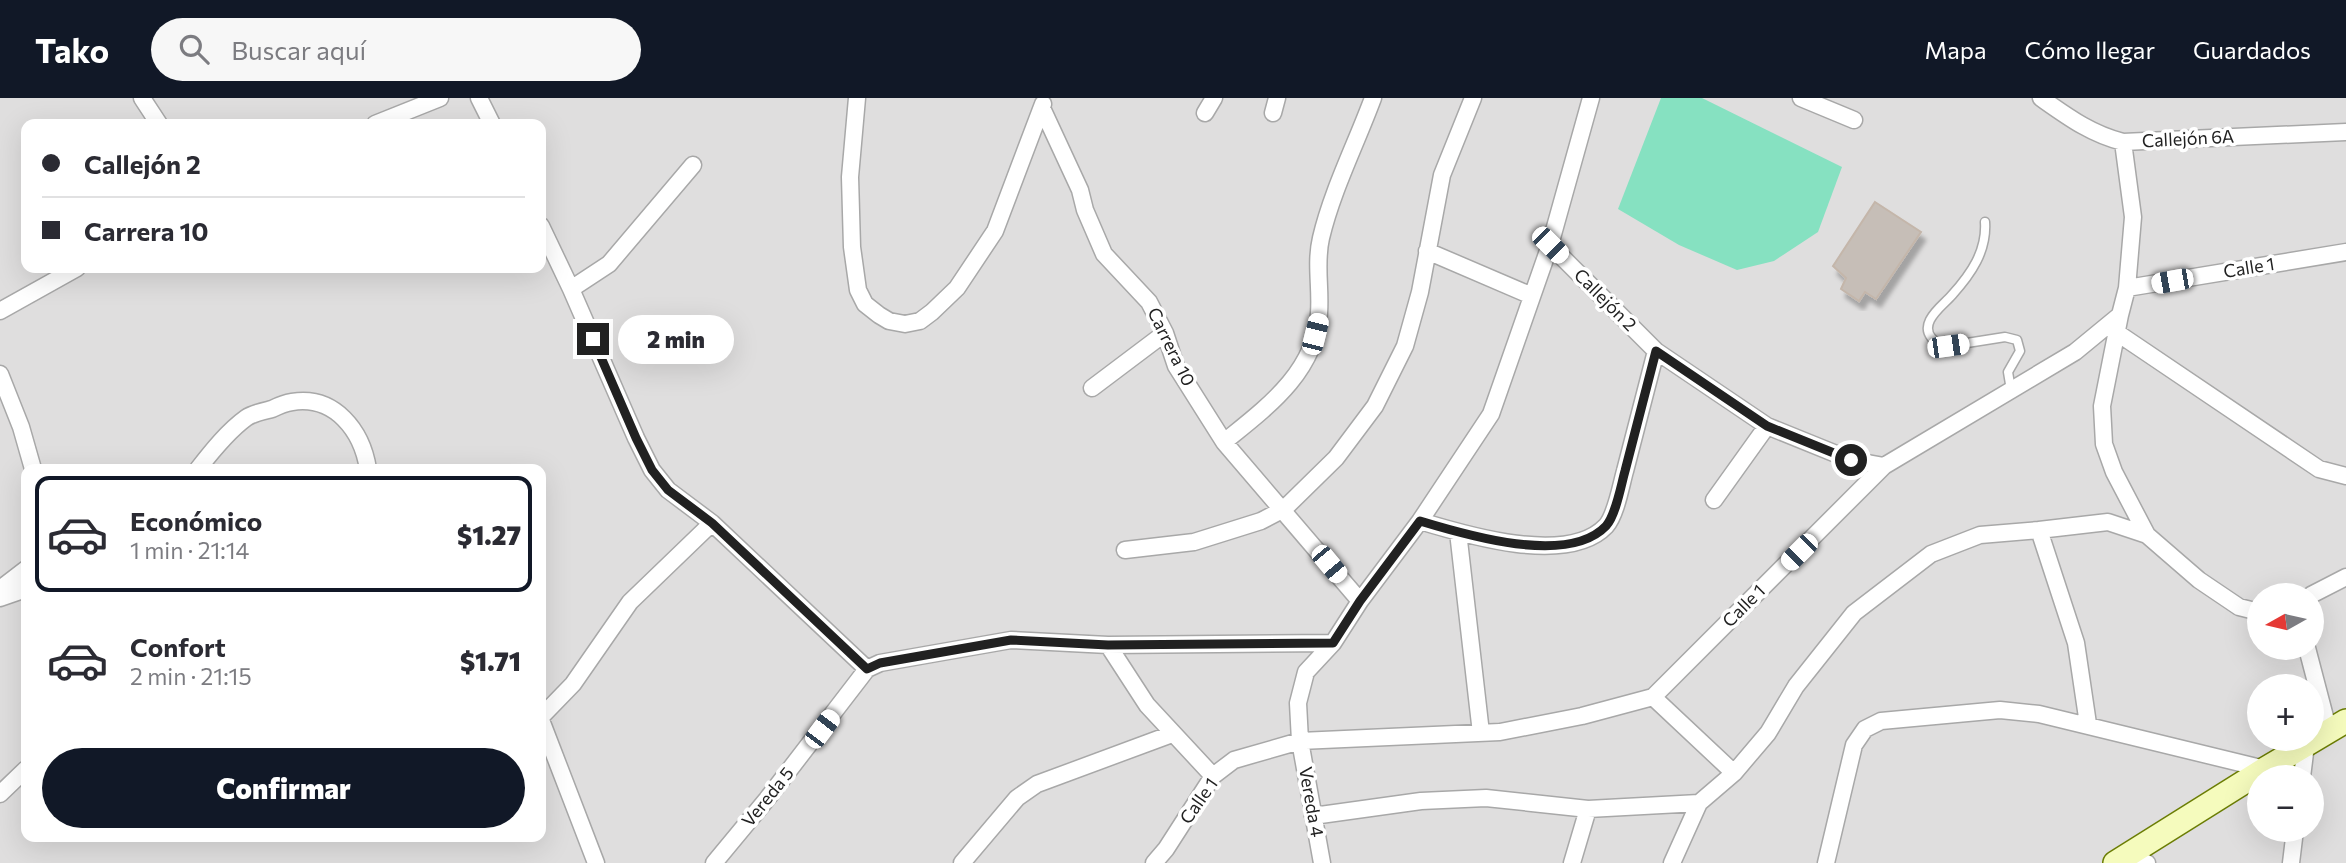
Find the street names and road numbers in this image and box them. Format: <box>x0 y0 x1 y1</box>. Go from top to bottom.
street label: Callejón 6A <box>2141 125 2235 151</box>
street label: Calle 1 <box>2222 252 2276 282</box>
street label: Callejón 2 <box>1570 263 1642 335</box>
street label: Carrera 10 <box>1143 304 1200 389</box>
street label: Calle 1 <box>1717 579 1769 631</box>
street label: Vereda 5 <box>736 762 798 831</box>
street label: Vereda 4 <box>1295 765 1329 839</box>
street label: Calle 1 <box>1174 773 1222 828</box>

